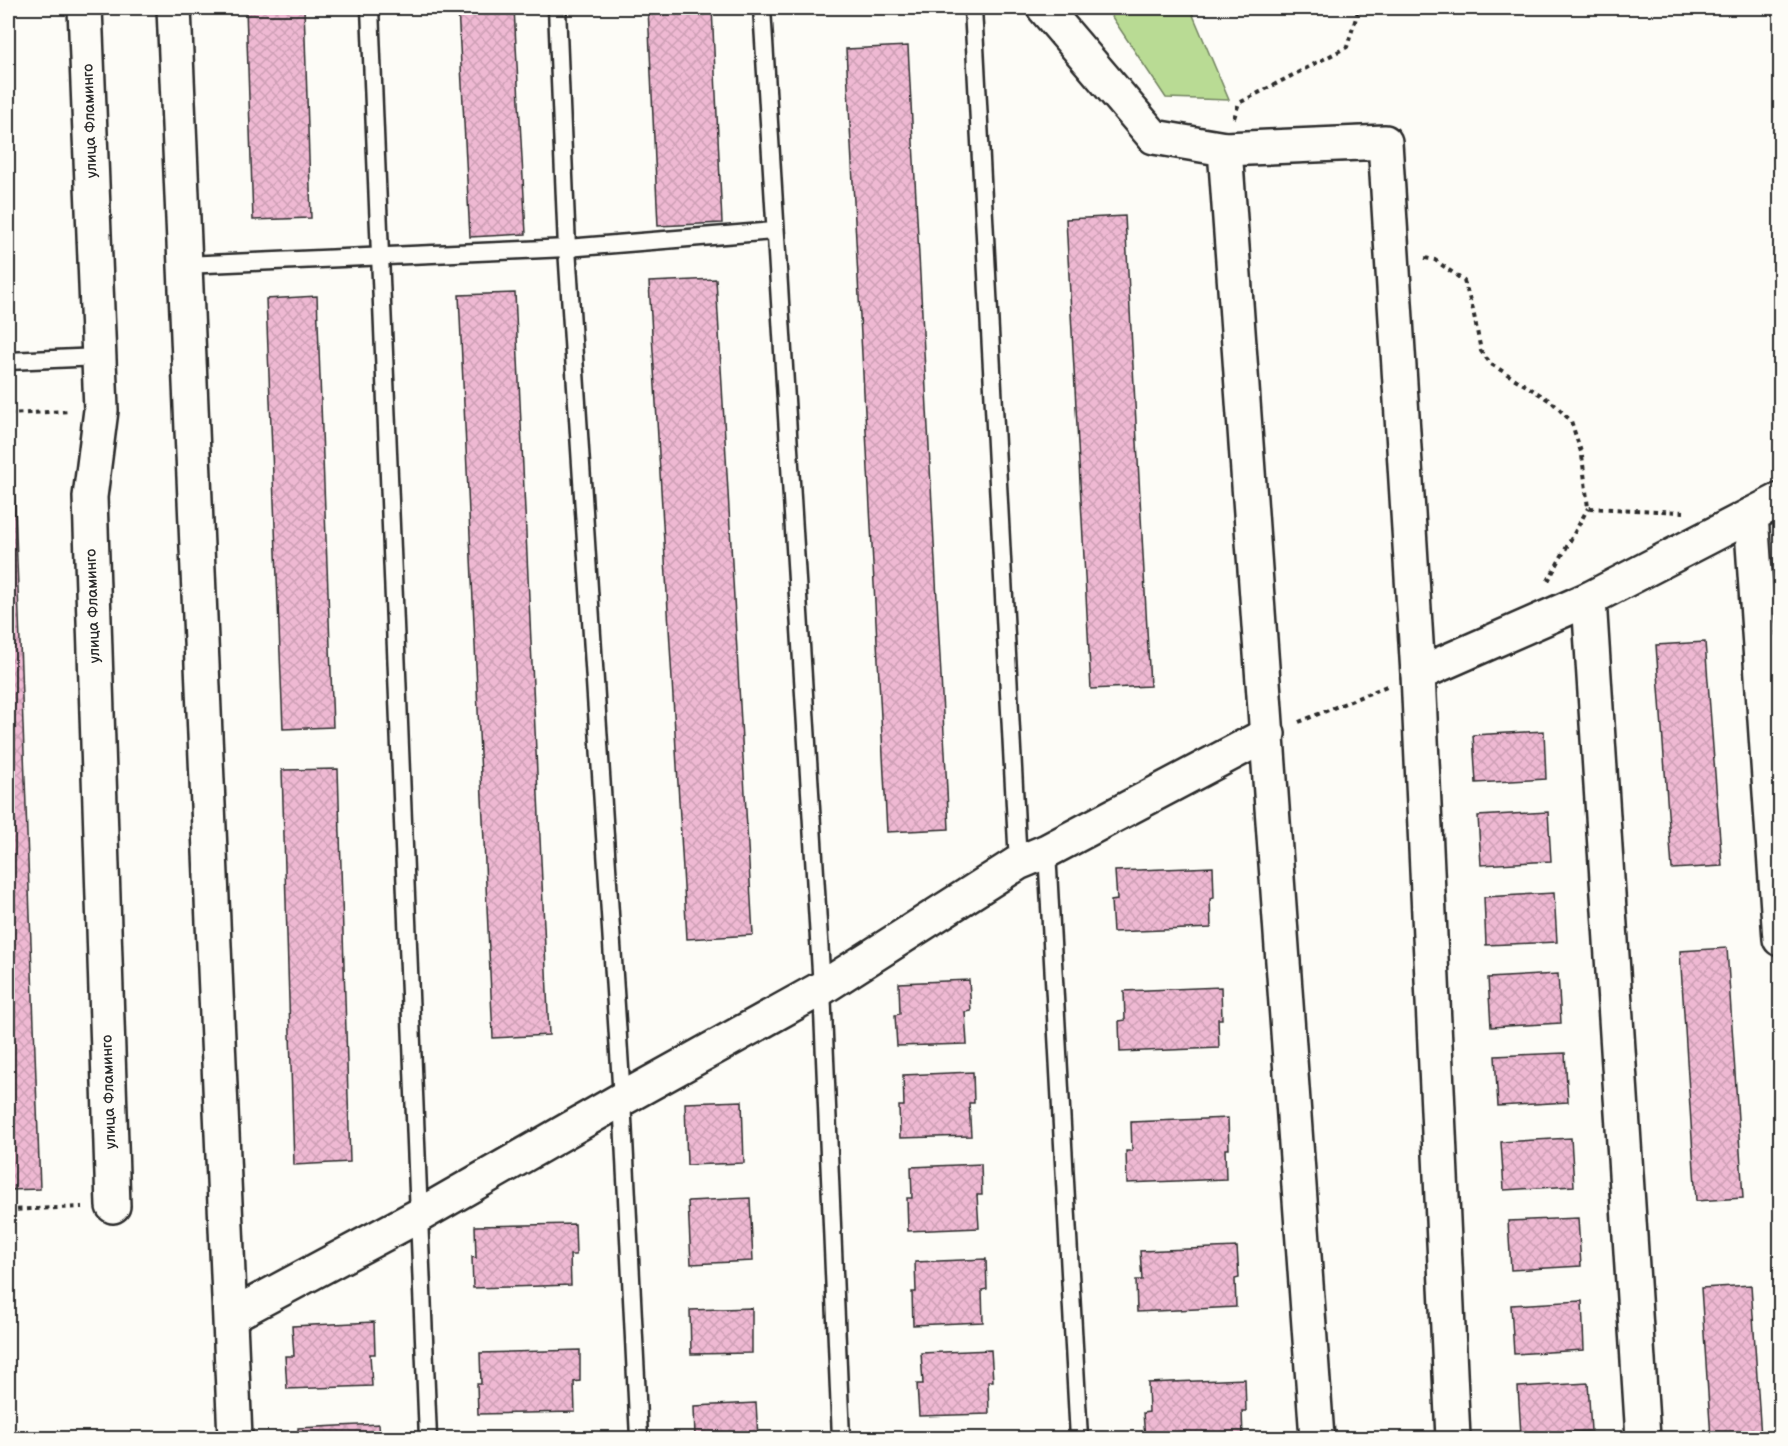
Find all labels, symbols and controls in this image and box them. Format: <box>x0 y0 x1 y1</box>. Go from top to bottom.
street label: улица Фламинго <box>78 63 101 179</box>
street label: улица Фламинго <box>81 548 104 664</box>
street label: улица Фламинго <box>97 1034 120 1150</box>

